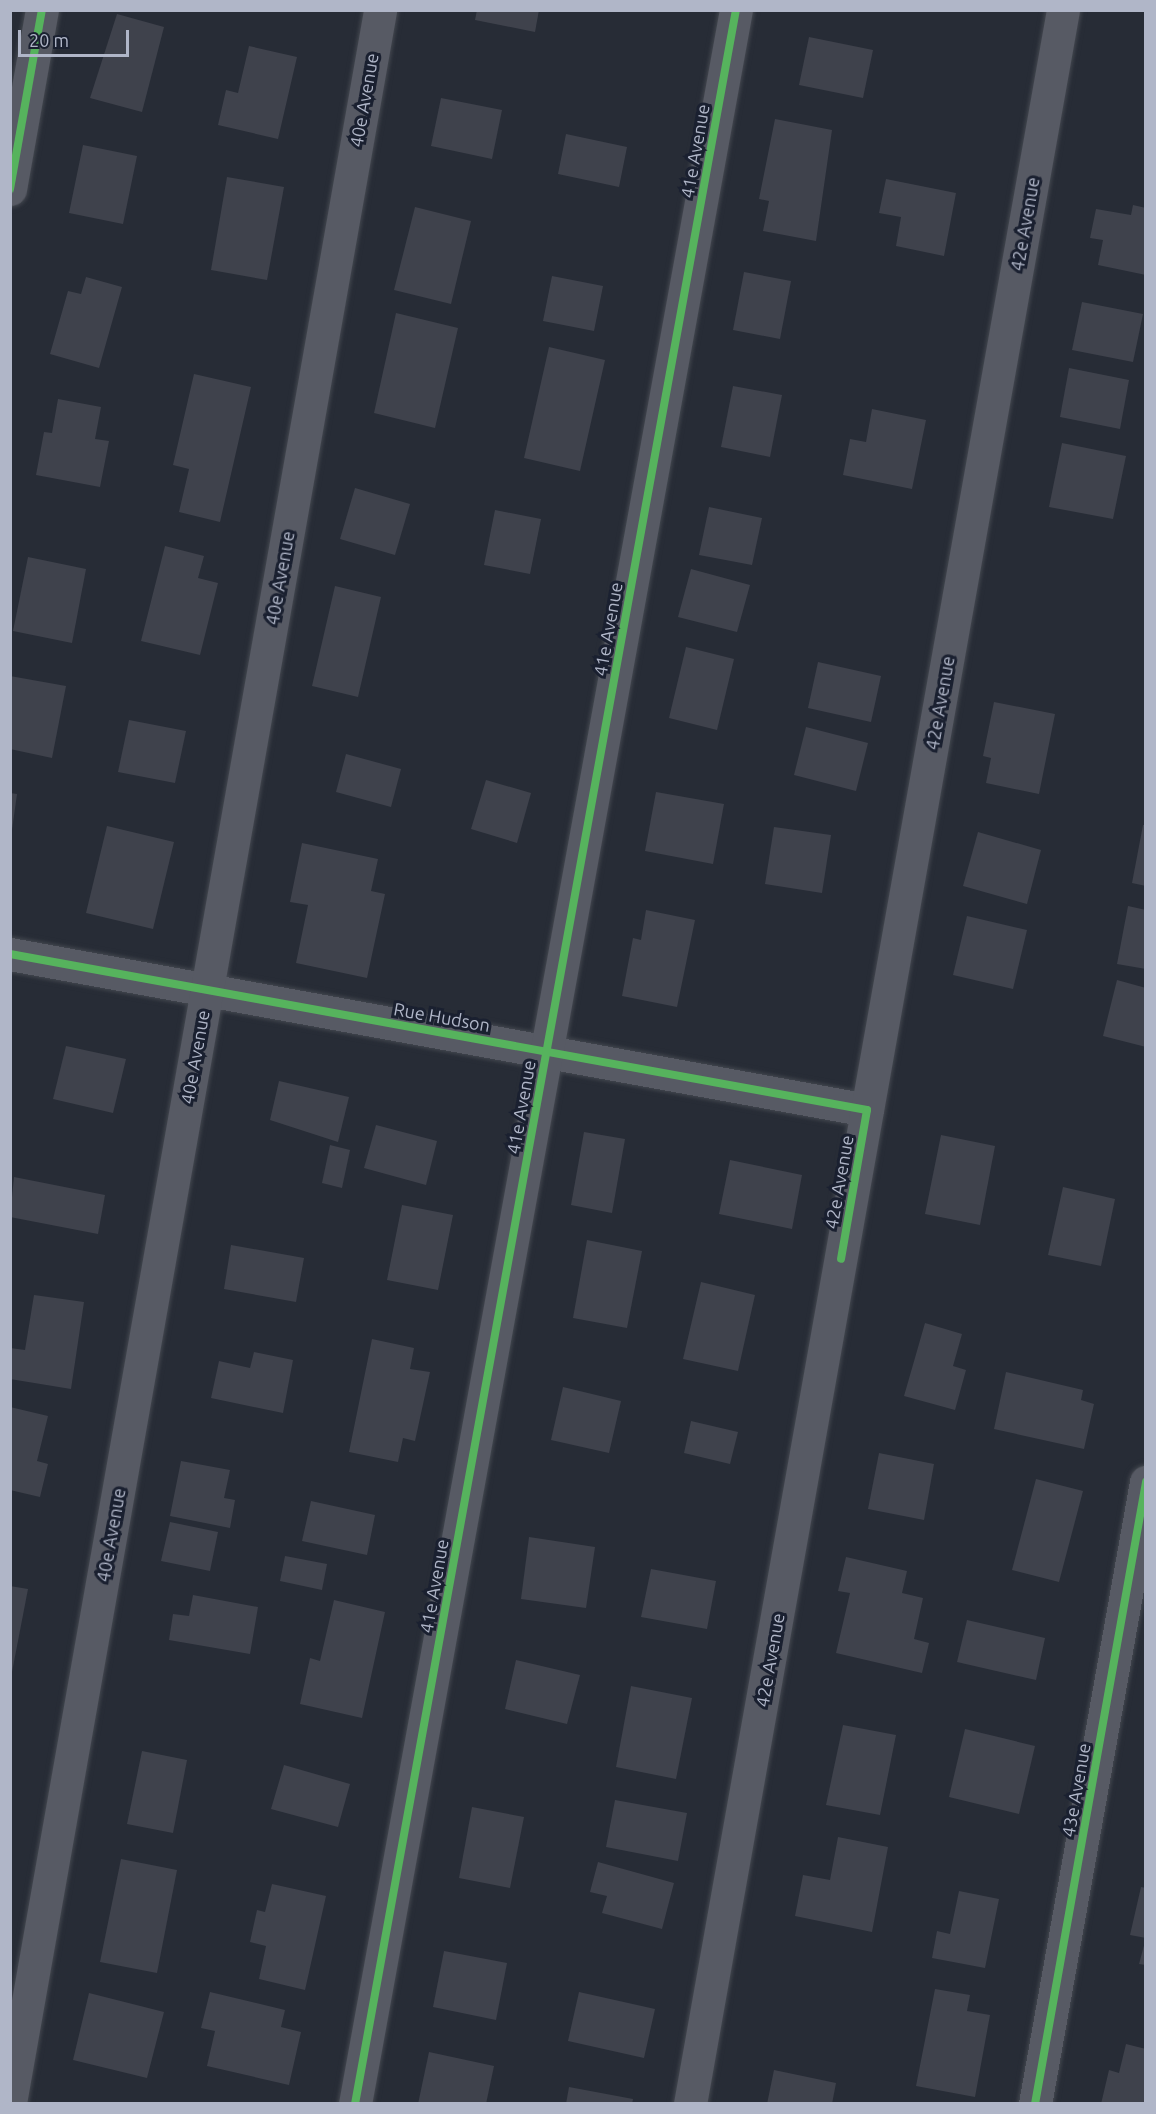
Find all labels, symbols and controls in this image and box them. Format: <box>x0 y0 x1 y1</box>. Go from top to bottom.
scale bar <box>21 18 132 56</box>
text: 20 m <box>29 30 69 50</box>
street label: 40e Avenue <box>345 51 383 149</box>
street label: 41e Avenue <box>676 102 714 200</box>
street label: 42e Avenue <box>1006 175 1044 273</box>
street label: 40e Avenue <box>261 529 299 627</box>
street label: 41e Avenue <box>589 580 627 678</box>
street label: 42e Avenue <box>921 654 959 752</box>
street label: Rue Hudson <box>392 998 492 1036</box>
street label: 40e Avenue <box>176 1008 214 1106</box>
street label: 41e Avenue <box>502 1058 540 1156</box>
street label: 42e Avenue <box>820 1133 858 1231</box>
street label: 40e Avenue <box>92 1486 130 1584</box>
street label: 41e Avenue <box>415 1537 453 1635</box>
street label: 42e Avenue <box>751 1611 789 1709</box>
street label: 43e Avenue <box>1057 1741 1095 1839</box>

